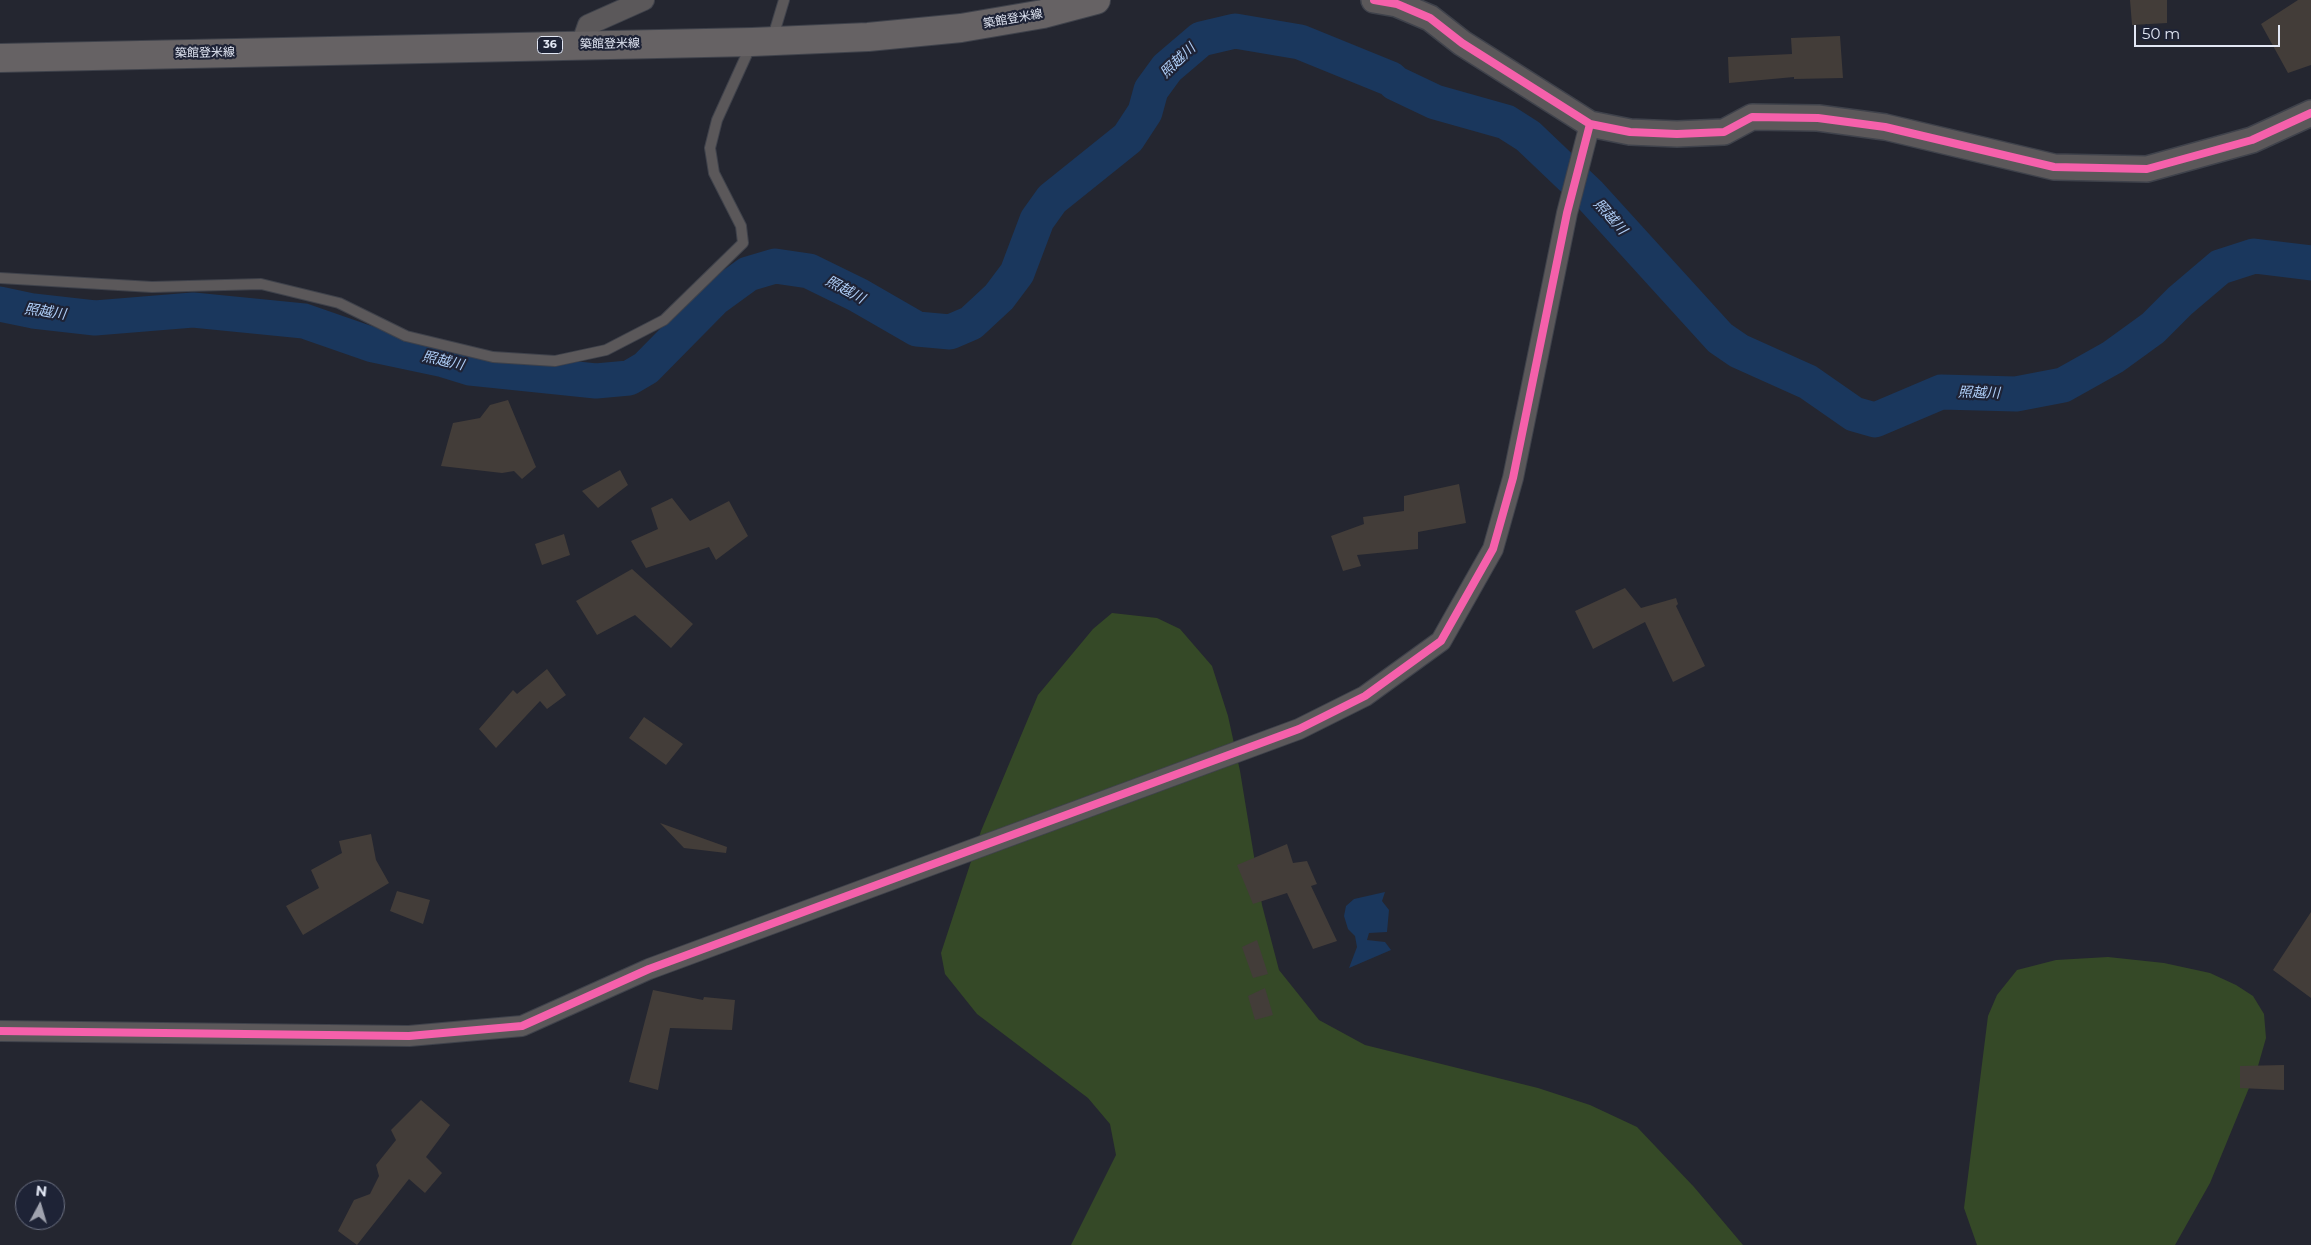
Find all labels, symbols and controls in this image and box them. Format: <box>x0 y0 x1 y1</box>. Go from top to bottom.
street label: 築館登米線 <box>982 7 1044 31</box>
scale bar <box>2136 15 2282 47</box>
text: 50 m <box>2142 24 2180 43</box>
road number: 36 <box>538 36 562 54</box>
street label: 築館登米線 <box>580 36 640 52</box>
water label: 照越川 <box>1157 40 1199 82</box>
street label: 築館登米線 <box>175 45 235 61</box>
water label: 照越川 <box>1590 196 1630 238</box>
water label: 照越川 <box>823 273 867 307</box>
water label: 照越川 <box>23 301 67 323</box>
water label: 照越川 <box>421 348 465 374</box>
water label: 照越川 <box>1958 384 2000 402</box>
north arrow <box>15 1180 65 1230</box>
text: N <box>35 1182 48 1201</box>

